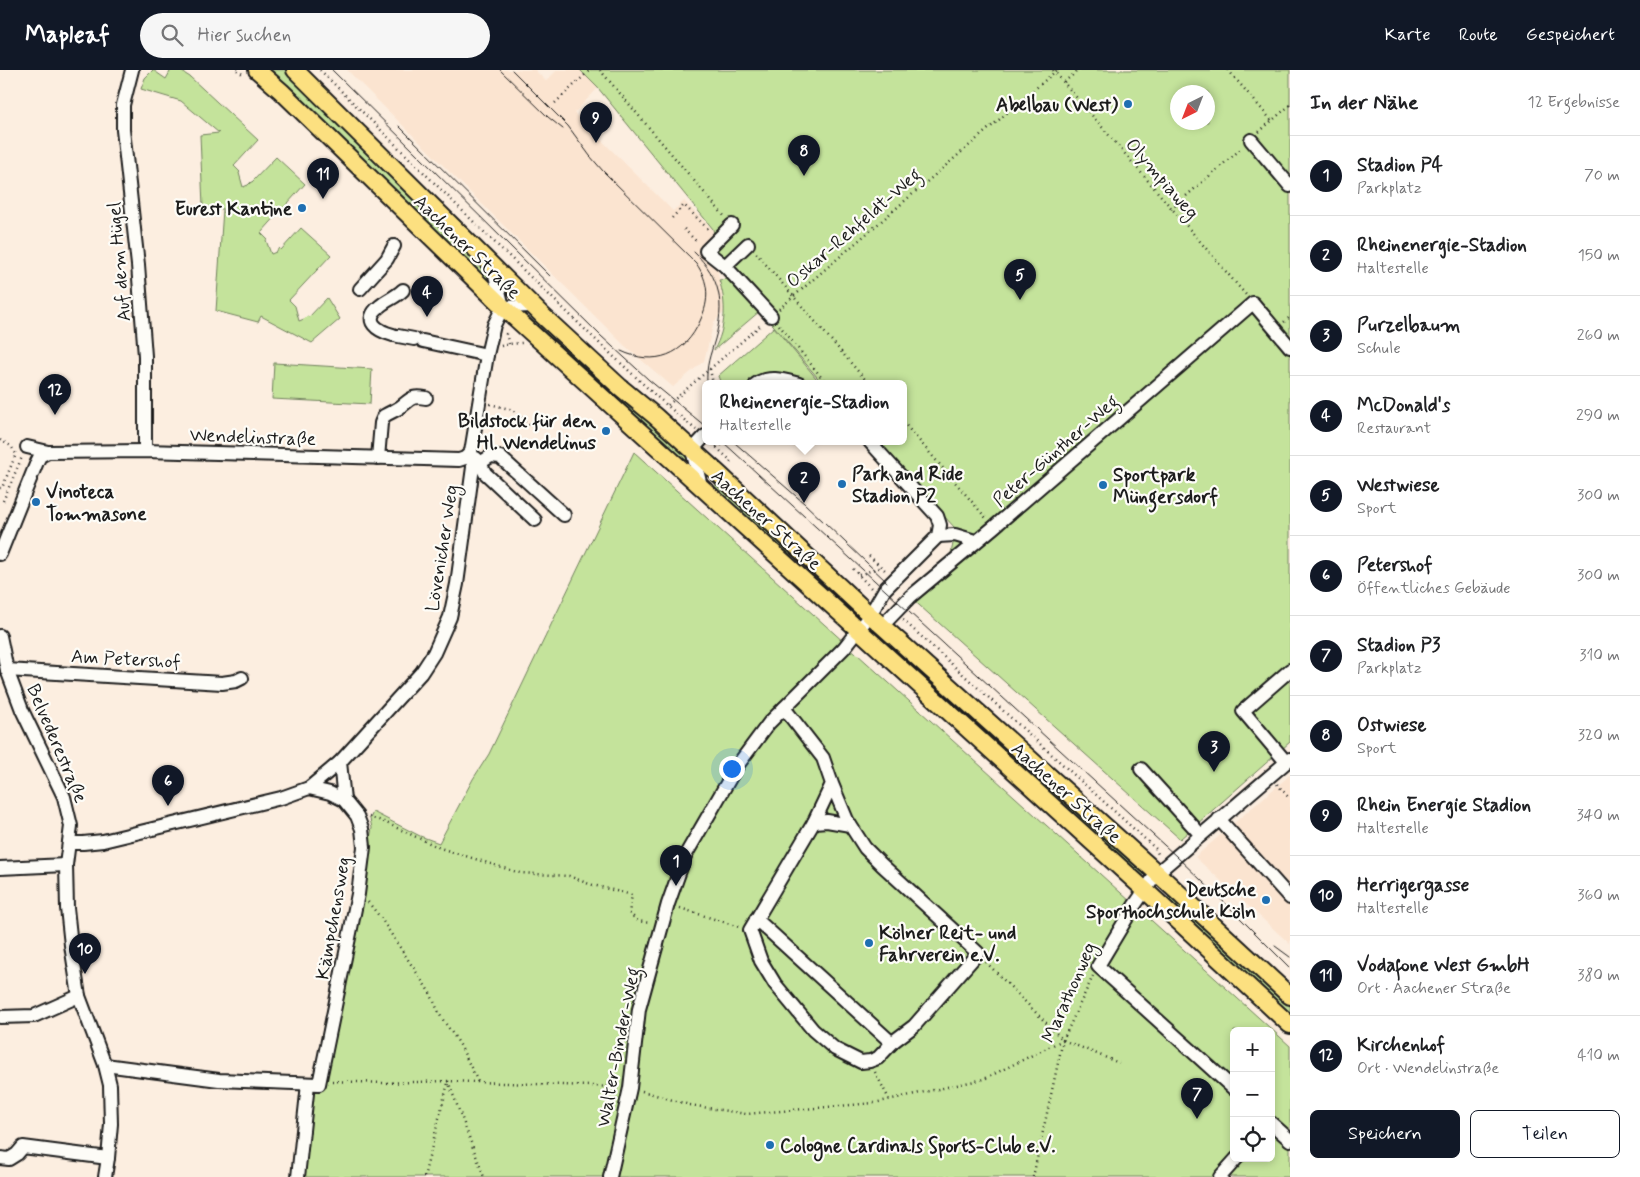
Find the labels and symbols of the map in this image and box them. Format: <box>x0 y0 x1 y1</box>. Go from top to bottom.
north arrow <box>1170 85 1215 130</box>
place label: Abelbau (West) <box>996 93 1118 118</box>
marker: Abelbau (West) <box>1122 98 1134 110</box>
pin: 9 <box>580 102 612 143</box>
street label: Olympiaweg <box>1118 133 1204 226</box>
pin: 8 <box>788 135 820 176</box>
pin: 11 <box>307 158 339 199</box>
street label: Oskar-Rehfeldt-Weg <box>781 163 929 296</box>
street label: Aachener Straße <box>408 189 526 305</box>
place label: Eurest Kantine <box>175 197 293 222</box>
street label: Auf dem Hügel <box>102 201 138 323</box>
marker: Eurest Kantine <box>296 202 308 214</box>
pin: 5 <box>1004 259 1036 300</box>
pin: 4 <box>411 276 443 317</box>
pin: 12 <box>39 374 71 415</box>
street label: Peter-Günther-Weg <box>988 389 1126 515</box>
place label: Bildstock für den Hl. Wendelinus <box>458 409 597 456</box>
street label: Wendelinstraße <box>189 423 317 452</box>
marker: Bildstock für den Hl. Wendelinus <box>600 425 612 437</box>
pin: 2 <box>788 462 820 503</box>
place label: Park and Ride Stadion P2 <box>852 462 963 509</box>
place label: Sportpark Müngersdorf <box>1113 463 1218 513</box>
street label: Aachener Straße <box>706 464 826 576</box>
marker: Park and Ride Stadion P2 <box>836 478 848 490</box>
marker: Sportpark Müngersdorf <box>1097 479 1109 491</box>
place label: Vinoteca Tommasone <box>46 480 147 527</box>
street label: Lövenicher Weg <box>420 483 467 614</box>
marker: Vinoteca Tommasone <box>30 496 42 508</box>
street label: Am Petershof <box>70 644 181 675</box>
street label: Belvederestraße <box>20 680 93 807</box>
pin: 3 <box>1198 731 1230 772</box>
street label: Aachener Straße <box>1006 737 1126 849</box>
your location <box>719 756 745 782</box>
pin: 6 <box>152 765 184 806</box>
pin: 1 <box>660 845 692 886</box>
street label: Kämpchensweg <box>310 855 358 982</box>
place label: Deutsche Sporthochschule Köln <box>1086 878 1257 925</box>
marker: Deutsche Sporthochschule Köln <box>1260 894 1272 906</box>
place label: Kölner Reit- und Fahrverein e.V. <box>879 921 1016 968</box>
pin: 10 <box>69 933 101 974</box>
marker: Kölner Reit- und Fahrverein e.V. <box>863 937 875 949</box>
street label: Marathonweg <box>1036 938 1104 1048</box>
street label: Walter-Binder-Weg <box>591 965 649 1130</box>
pin: 7 <box>1181 1078 1213 1119</box>
place label: Cologne Cardinals Sports-Club e.V. <box>780 1134 1056 1162</box>
marker: Cologne Cardinals Sports-Club e.V. <box>764 1139 776 1151</box>

